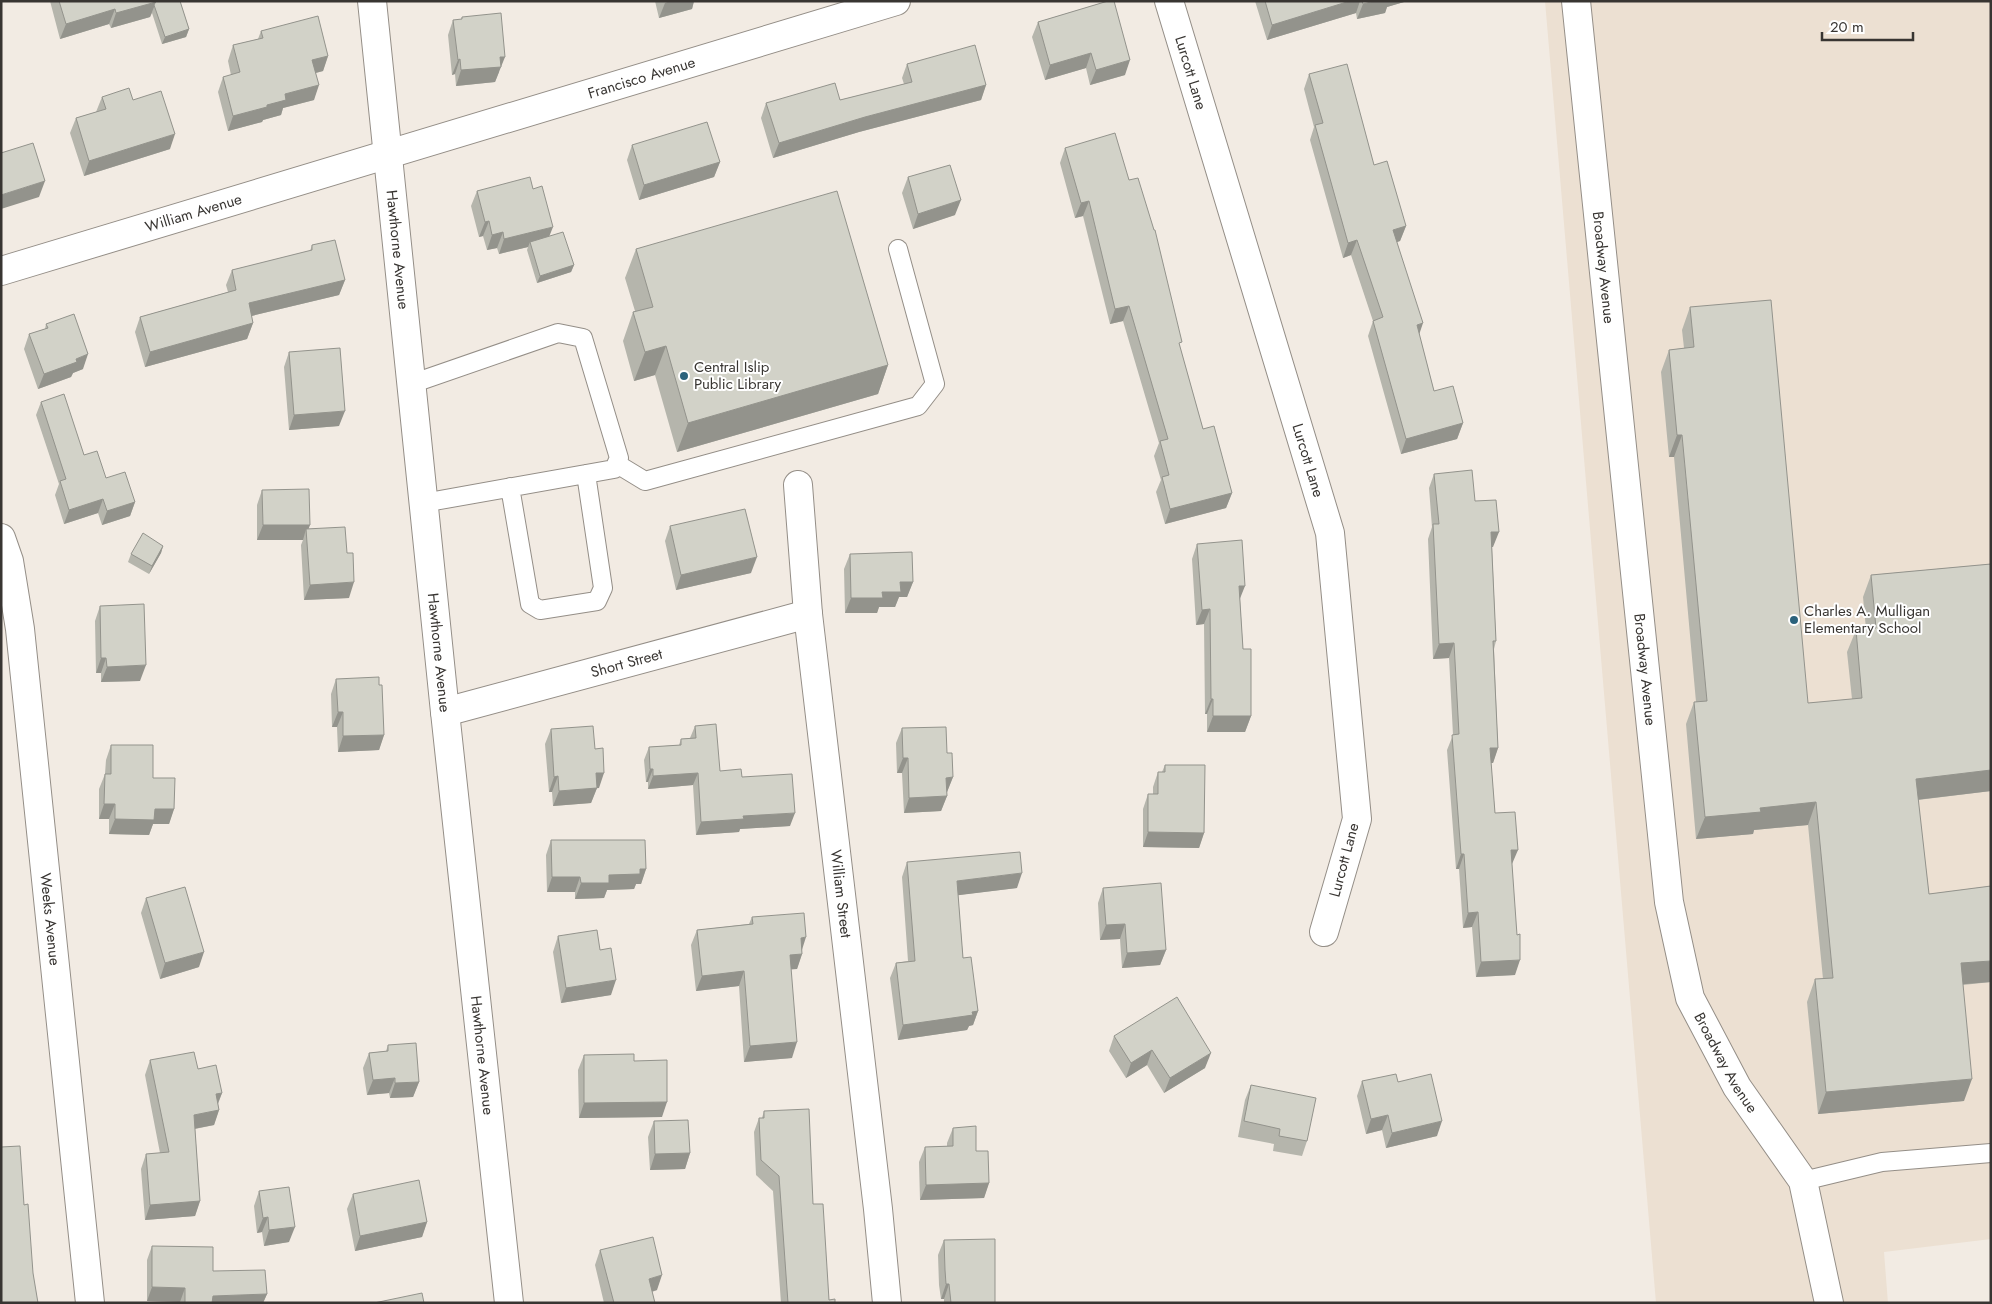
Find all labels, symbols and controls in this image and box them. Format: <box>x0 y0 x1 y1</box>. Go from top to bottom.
scale bar <box>1822 10 1913 42</box>
text: 20 m <box>1830 16 1864 38</box>
street label: Lurcott Lane <box>1169 33 1212 113</box>
street label: Francisco Avenue <box>585 51 698 104</box>
street label: William Avenue <box>142 188 245 238</box>
street label: Hawthorne Avenue <box>380 189 415 311</box>
street label: Broadway Avenue <box>1587 210 1620 325</box>
place label: Central Islip Public Library <box>694 356 782 395</box>
marker: Central Islip Public Library <box>678 370 690 382</box>
street label: Lurcott Lane <box>1287 421 1330 500</box>
street label: Hawthorne Avenue <box>422 592 456 714</box>
place label: Charles A. Mulligan Elementary School <box>1804 600 1930 639</box>
street label: Broadway Avenue <box>1628 612 1662 727</box>
marker: Charles A. Mulligan Elementary School <box>1788 614 1800 626</box>
street label: Short Street <box>588 643 665 683</box>
street label: Lurcott Lane <box>1324 820 1365 899</box>
street label: William Street <box>825 848 857 939</box>
street label: Weeks Avenue <box>34 872 66 967</box>
street label: Hawthorne Avenue <box>465 994 500 1116</box>
street label: Broadway Avenue <box>1689 1008 1763 1118</box>

